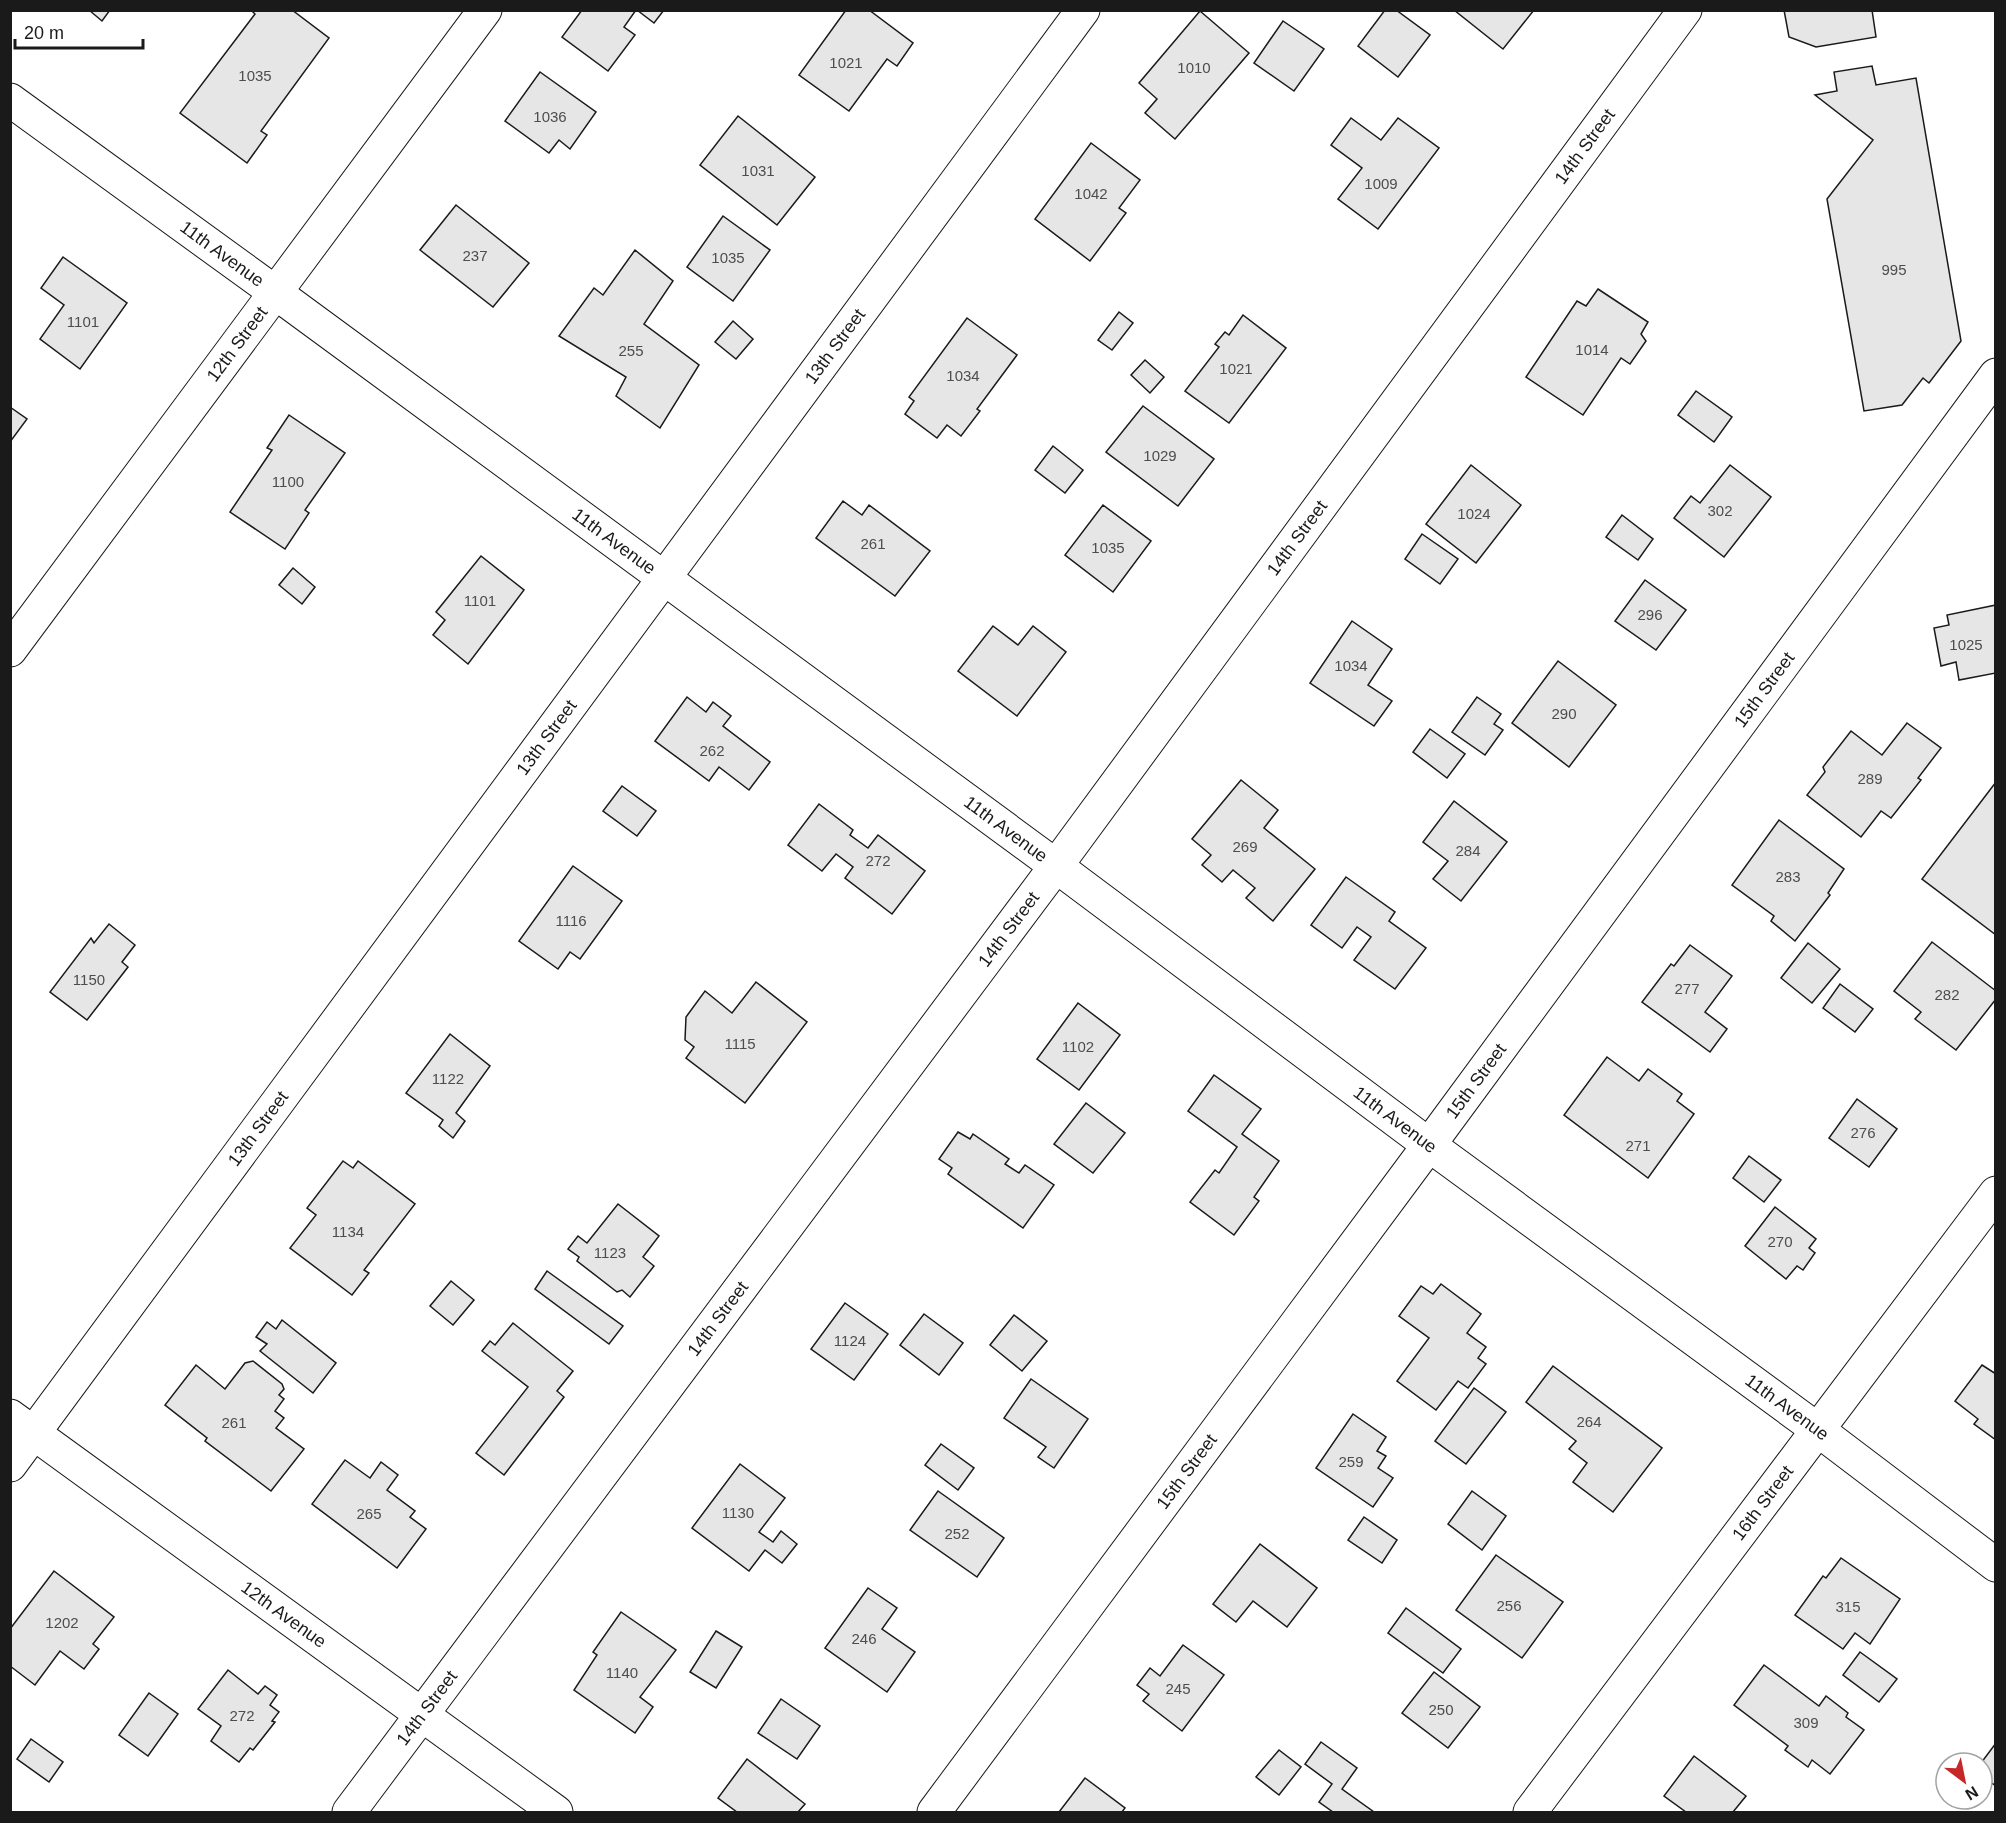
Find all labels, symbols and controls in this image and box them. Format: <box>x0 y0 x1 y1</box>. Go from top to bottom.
scale bar <box>15 12 142 50</box>
text: 20 m <box>24 23 64 43</box>
house number: 1021 <box>829 54 863 71</box>
house number: 1010 <box>1177 59 1211 76</box>
house number: 1035 <box>238 67 272 84</box>
street label: 14th Street <box>1551 105 1619 188</box>
house number: 1036 <box>533 108 567 125</box>
house number: 1031 <box>741 162 775 179</box>
house number: 1009 <box>1364 175 1398 192</box>
house number: 1042 <box>1074 185 1108 202</box>
street label: 11th Avenue <box>176 217 268 291</box>
house number: 237 <box>462 247 488 264</box>
house number: 1035 <box>711 249 745 266</box>
house number: 995 <box>1881 261 1907 278</box>
street label: 12th Street <box>203 303 271 385</box>
street label: 13th Street <box>801 305 869 388</box>
house number: 1101 <box>67 313 99 330</box>
house number: 1014 <box>1575 341 1609 358</box>
house number: 255 <box>618 342 644 359</box>
house number: 1021 <box>1219 360 1253 377</box>
house number: 1034 <box>946 367 980 384</box>
house number: 1029 <box>1143 447 1177 464</box>
house number: 1100 <box>272 473 304 490</box>
street label: 14th Street <box>1263 497 1331 579</box>
house number: 302 <box>1707 502 1733 519</box>
street label: 11th Avenue <box>568 504 660 578</box>
house number: 1024 <box>1457 505 1491 522</box>
house number: 261 <box>860 535 886 552</box>
house number: 1035 <box>1091 539 1125 556</box>
house number: 1101 <box>464 592 496 609</box>
house number: 296 <box>1637 606 1663 623</box>
house number: 1025 <box>1949 636 1983 653</box>
street label: 15th Street <box>1730 648 1798 731</box>
house number: 1034 <box>1334 657 1368 674</box>
street label: 13th Street <box>512 696 581 779</box>
house number: 290 <box>1551 705 1577 722</box>
house number: 262 <box>699 742 725 759</box>
house number: 289 <box>1857 770 1883 787</box>
street label: 11th Avenue <box>960 792 1051 866</box>
house number: 269 <box>1232 838 1258 855</box>
house number: 284 <box>1455 842 1481 859</box>
house number: 272 <box>865 852 891 869</box>
house number: 283 <box>1775 868 1801 885</box>
street label: 14th Street <box>974 888 1043 971</box>
house number: 1116 <box>555 912 587 929</box>
house number: 1150 <box>73 971 105 988</box>
house number: 277 <box>1674 980 1700 997</box>
house number: 282 <box>1934 986 1960 1003</box>
house number: 1115 <box>724 1035 756 1052</box>
house number: 1102 <box>1062 1038 1094 1055</box>
street label: 15th Street <box>1442 1040 1510 1122</box>
house number: 1122 <box>432 1070 464 1087</box>
street label: 11th Avenue <box>1350 1082 1441 1157</box>
street label: 13th Street <box>224 1087 292 1170</box>
house number: 276 <box>1850 1124 1876 1141</box>
house number: 271 <box>1625 1137 1651 1154</box>
house number: 1134 <box>332 1223 364 1240</box>
house number: 270 <box>1767 1233 1793 1250</box>
house number: 1123 <box>594 1244 626 1261</box>
street label: 14th Street <box>683 1277 752 1360</box>
house number: 1124 <box>834 1332 866 1349</box>
street label: 11th Avenue <box>1741 1370 1833 1444</box>
house number: 264 <box>1576 1413 1602 1430</box>
house number: 261 <box>221 1414 247 1431</box>
street label: 15th Street <box>1152 1430 1221 1513</box>
house number: 259 <box>1338 1453 1364 1470</box>
street label: 16th Street <box>1728 1462 1797 1544</box>
house number: 1130 <box>722 1504 754 1521</box>
house number: 265 <box>356 1505 382 1522</box>
house number: 252 <box>944 1525 970 1542</box>
street label: 12th Avenue <box>237 1577 330 1652</box>
house number: 256 <box>1496 1597 1522 1614</box>
house number: 315 <box>1835 1598 1861 1615</box>
house number: 1202 <box>45 1614 79 1631</box>
house number: 246 <box>851 1630 877 1647</box>
house number: 1140 <box>606 1664 638 1681</box>
street label: 14th Street <box>392 1667 461 1749</box>
house number: 245 <box>1165 1680 1191 1697</box>
house number: 250 <box>1428 1701 1454 1718</box>
house number: 272 <box>229 1707 255 1724</box>
house number: 309 <box>1793 1714 1819 1731</box>
north arrow <box>1934 1751 1994 1811</box>
text: N <box>1962 1783 1981 1804</box>

